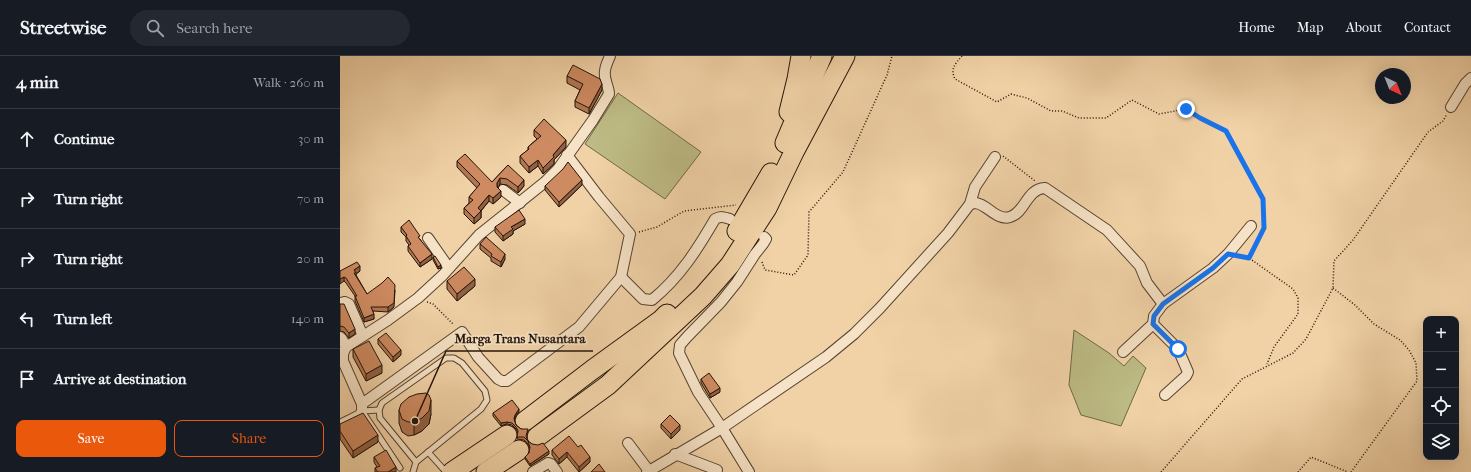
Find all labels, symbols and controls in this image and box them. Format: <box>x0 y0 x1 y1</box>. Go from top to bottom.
search box <box>130 10 410 46</box>
text: Streetwise <box>20 17 106 39</box>
icon: search <box>144 17 166 39</box>
text: Search here <box>176 19 252 37</box>
text: Home <box>1238 19 1275 36</box>
text: Map <box>1297 19 1324 36</box>
text: About <box>1346 19 1382 36</box>
text: Contact <box>1404 19 1451 36</box>
north arrow <box>1375 68 1411 104</box>
text: 4 min <box>16 72 59 92</box>
text: Walk · 260 m <box>253 75 324 90</box>
route end <box>1177 100 1195 118</box>
icon: ahead <box>16 128 38 150</box>
text: Continue <box>54 130 114 148</box>
text: 30 m <box>298 131 324 146</box>
icon: right <box>16 188 38 210</box>
text: Turn right <box>54 190 123 208</box>
text: 70 m <box>297 191 324 206</box>
icon: right <box>16 248 38 270</box>
text: Turn right <box>54 250 123 268</box>
text: 20 m <box>297 251 324 266</box>
icon: left <box>16 308 38 330</box>
text: Turn left <box>54 310 112 328</box>
text: 140 m <box>291 311 324 326</box>
map controls <box>1423 316 1459 460</box>
button: + <box>1423 316 1459 352</box>
callout: Marga Trans Nusantara <box>446 326 593 351</box>
text: Marga Trans Nusantara <box>453 331 587 347</box>
route start <box>1169 340 1187 358</box>
button: − <box>1423 352 1459 388</box>
icon: arrive <box>16 368 38 390</box>
text: Arrive at destination <box>54 370 186 388</box>
button: locate <box>1423 388 1459 424</box>
button: Save <box>16 420 166 457</box>
button: Share <box>174 420 324 457</box>
button: layers <box>1423 424 1459 460</box>

